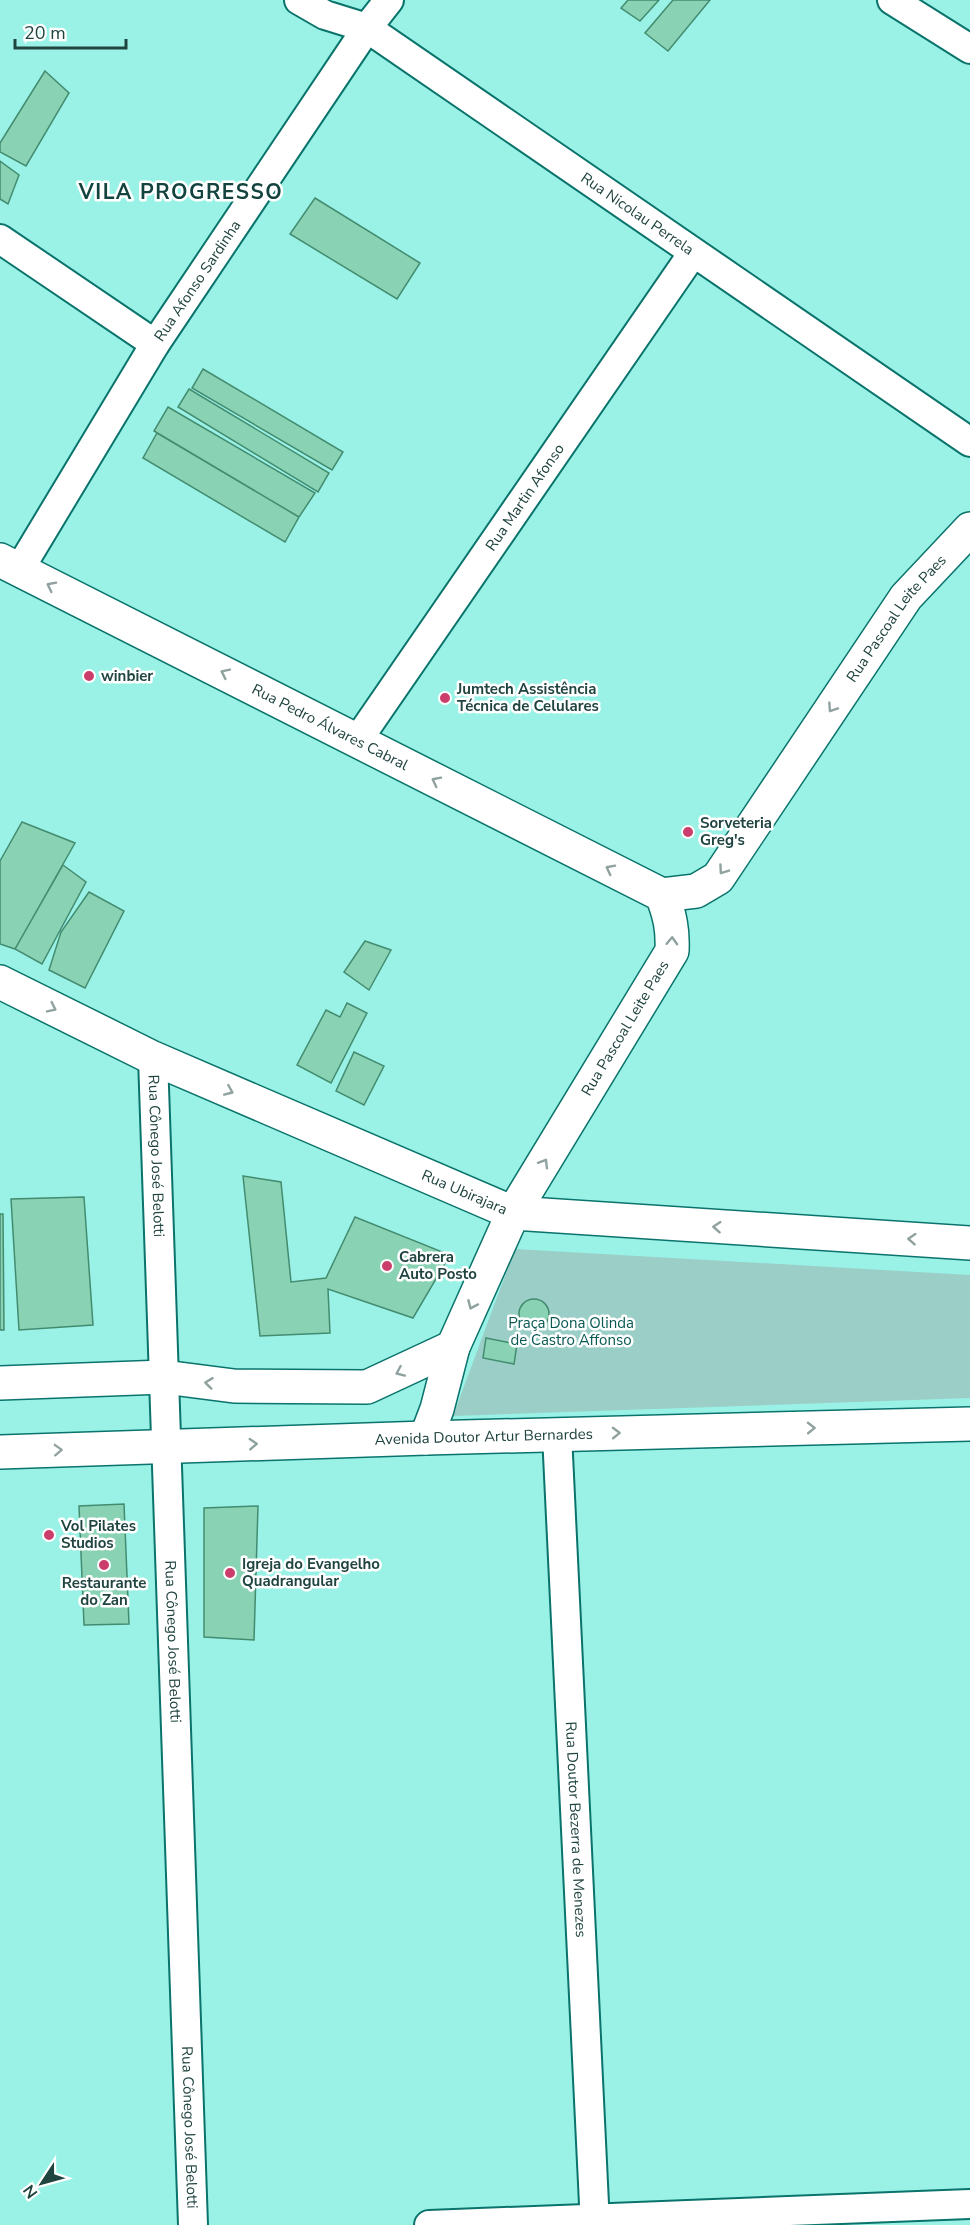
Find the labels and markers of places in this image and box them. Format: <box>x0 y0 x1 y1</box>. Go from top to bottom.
place label: winbier <box>101 666 153 686</box>
marker: winbier <box>82 669 96 683</box>
place label: Jumtech Assistência Técnica de Celulares <box>456 679 599 716</box>
marker: Jumtech Assistência Técnica de Celulares <box>438 691 452 705</box>
place label: Sorveteria Greg's <box>700 813 772 850</box>
marker: Sorveteria Greg's <box>681 825 695 839</box>
place label: Cabrera Auto Posto <box>399 1247 477 1284</box>
marker: Cabrera Auto Posto <box>380 1259 394 1273</box>
place label: Vol Pilates Studios <box>60 1516 136 1553</box>
marker: Vol Pilates Studios <box>42 1528 56 1542</box>
place label: Igreja do Evangelho Quadrangular <box>242 1554 380 1591</box>
marker: Restaurante do Zan <box>97 1558 111 1572</box>
marker: Igreja do Evangelho Quadrangular <box>223 1566 237 1580</box>
place label: Restaurante do Zan <box>62 1573 146 1610</box>

